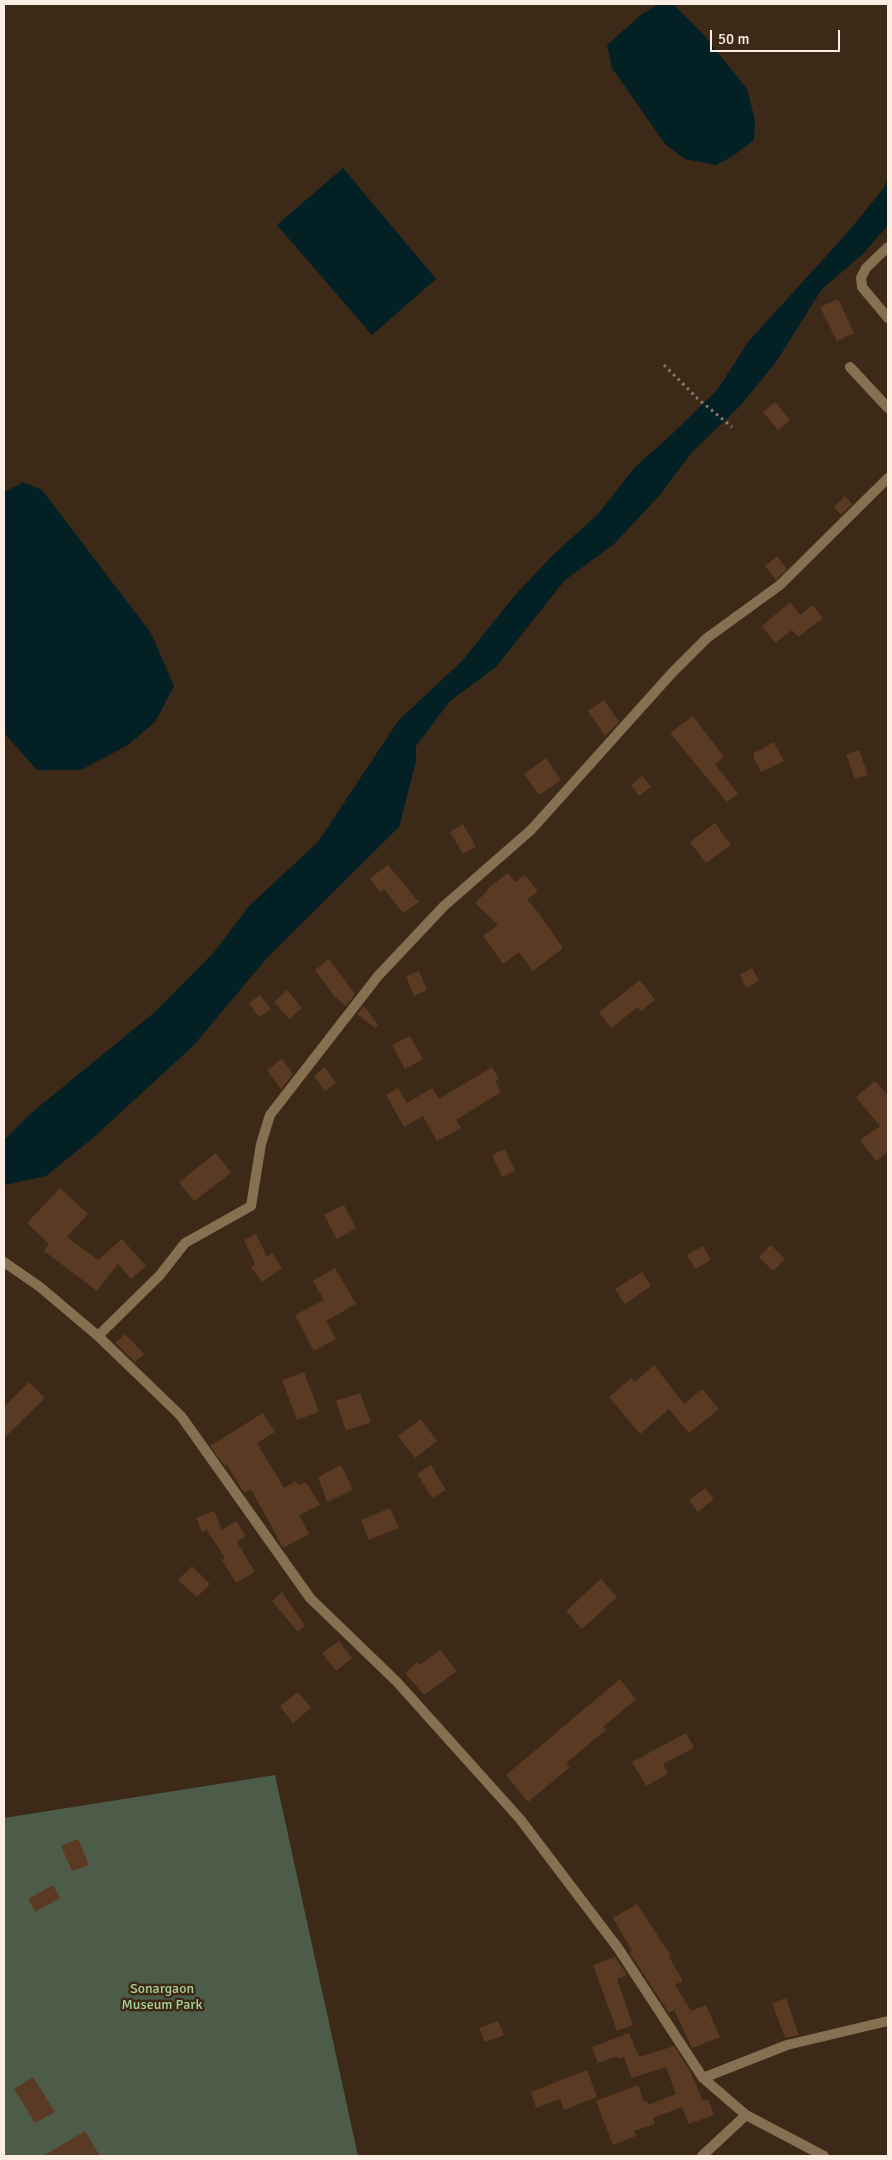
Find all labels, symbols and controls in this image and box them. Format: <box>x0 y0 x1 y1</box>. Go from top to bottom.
scale bar <box>712 20 842 52</box>
text: 50 m <box>718 30 749 48</box>
park label: Sonargaon Museum Park <box>122 1981 202 2014</box>

